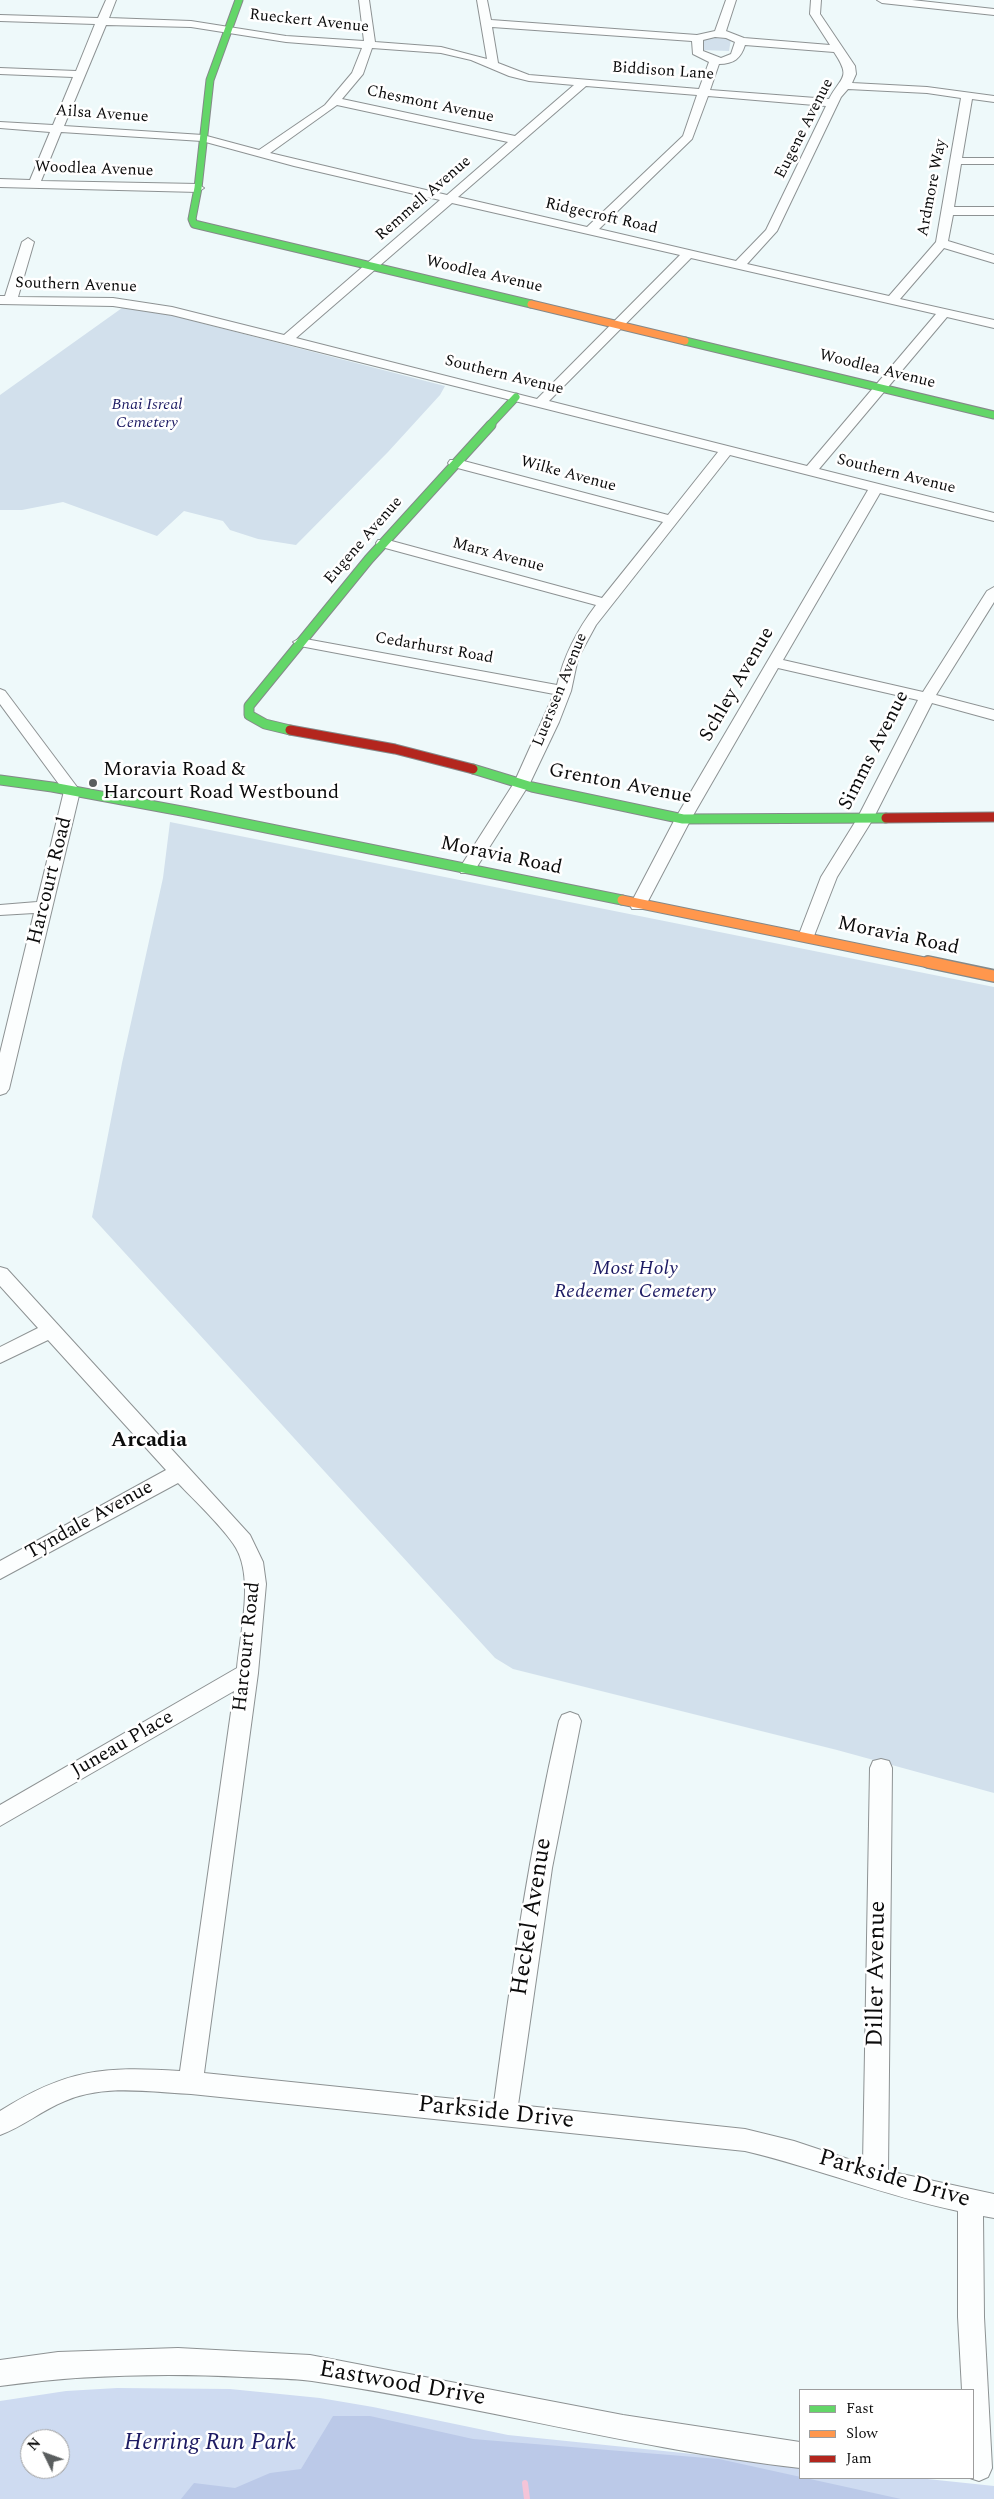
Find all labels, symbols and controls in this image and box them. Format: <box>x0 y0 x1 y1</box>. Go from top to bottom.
street label: Rueckert Avenue <box>248 6 370 38</box>
street label: Biddison Lane <box>611 59 715 85</box>
street label: Eugene Avenue <box>772 76 838 182</box>
street label: Chesmont Avenue <box>365 82 495 128</box>
street label: Ailsa Avenue <box>55 102 149 128</box>
street label: Ardmore Way <box>914 138 952 238</box>
street label: Remmell Avenue <box>372 152 476 246</box>
street label: Woodlea Avenue <box>34 158 154 182</box>
street label: Ridgecroft Road <box>543 195 659 239</box>
street label: Woodlea Avenue <box>424 252 544 298</box>
street label: Southern Avenue <box>15 274 137 298</box>
street label: Woodlea Avenue <box>817 346 937 394</box>
street label: Southern Avenue <box>443 352 565 400</box>
park label: Bnai Isreal Cemetery <box>112 396 182 434</box>
street label: Southern Avenue <box>835 451 957 499</box>
street label: Wilke Avenue <box>518 453 618 497</box>
street label: Eugene Avenue <box>321 493 407 589</box>
street label: Marx Avenue <box>450 535 546 577</box>
street label: Schley Avenue <box>696 623 780 747</box>
street label: Cedarhurst Road <box>373 629 495 669</box>
street label: Luerssen Avenue <box>529 630 593 750</box>
street label: Simms Avenue <box>835 687 915 815</box>
place label: Moravia Road & Harcourt Road Westbound <box>103 759 339 806</box>
street label: Grenton Avenue <box>546 759 694 811</box>
marker: Moravia Road & Harcourt Road Westbound <box>87 777 99 789</box>
street label: Harcourt Road <box>24 815 78 947</box>
street label: Moravia Road <box>438 832 564 882</box>
street label: Moravia Road <box>835 912 961 962</box>
park label: Most Holy Redeemer Cemetery <box>554 1258 716 1305</box>
district label: Arcadia <box>111 1429 187 1455</box>
street label: Tyndale Avenue <box>22 1476 158 1566</box>
street label: Harcourt Road <box>229 1581 267 1713</box>
street label: Juneau Place <box>68 1706 178 1784</box>
street label: Heckel Avenue <box>506 1836 560 1998</box>
street label: Diller Avenue <box>862 1900 894 2048</box>
street label: Parkside Drive <box>417 2091 575 2137</box>
street label: Parkside Drive <box>815 2145 973 2215</box>
street label: Eastwood Drive <box>317 2356 487 2414</box>
legend <box>799 2389 974 2479</box>
text: Fast <box>846 2397 874 2420</box>
text: Slow <box>846 2422 878 2445</box>
north arrow <box>20 2429 70 2479</box>
park label: Herring Run Park <box>124 2430 296 2458</box>
text: N <box>23 2433 46 2456</box>
text: Jam <box>846 2447 872 2470</box>

